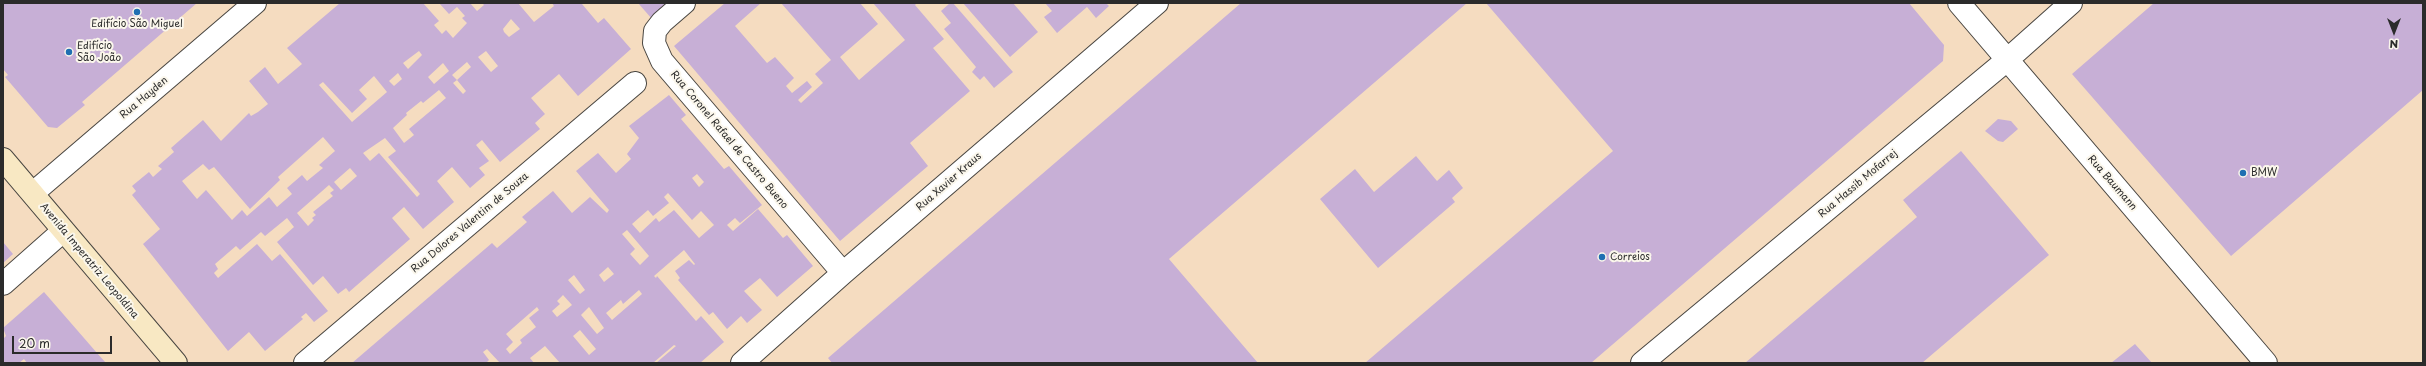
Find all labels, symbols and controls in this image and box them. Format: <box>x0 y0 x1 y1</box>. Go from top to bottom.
marker: Edifício São Miguel <box>132 7 142 17</box>
north arrow <box>2374 12 2414 52</box>
place label: Edifício São Miguel <box>91 18 183 30</box>
text: N <box>2390 36 2398 53</box>
place label: Edifício São João <box>77 40 121 64</box>
marker: Edifício São João <box>64 47 74 57</box>
street label: Rua Coronel Rafael de Castro Bueno <box>668 69 790 211</box>
street label: Rua Hayden <box>118 75 170 121</box>
street label: Rua Hassib Mofarrej <box>1816 147 1900 221</box>
street label: Rua Xavier Kraus <box>914 150 984 214</box>
street label: Rua Baumann <box>2085 153 2139 213</box>
place label: BMW <box>2251 167 2277 179</box>
marker: BMW <box>2238 168 2248 178</box>
street label: Rua Dolores Valentim de Souza <box>409 170 531 276</box>
street label: Avenida Imperatriz Leopoldina <box>37 201 141 321</box>
place label: Correios <box>1610 251 1650 263</box>
marker: Correios <box>1597 252 1607 262</box>
scale bar <box>14 328 114 354</box>
text: 20 m <box>19 334 50 352</box>

